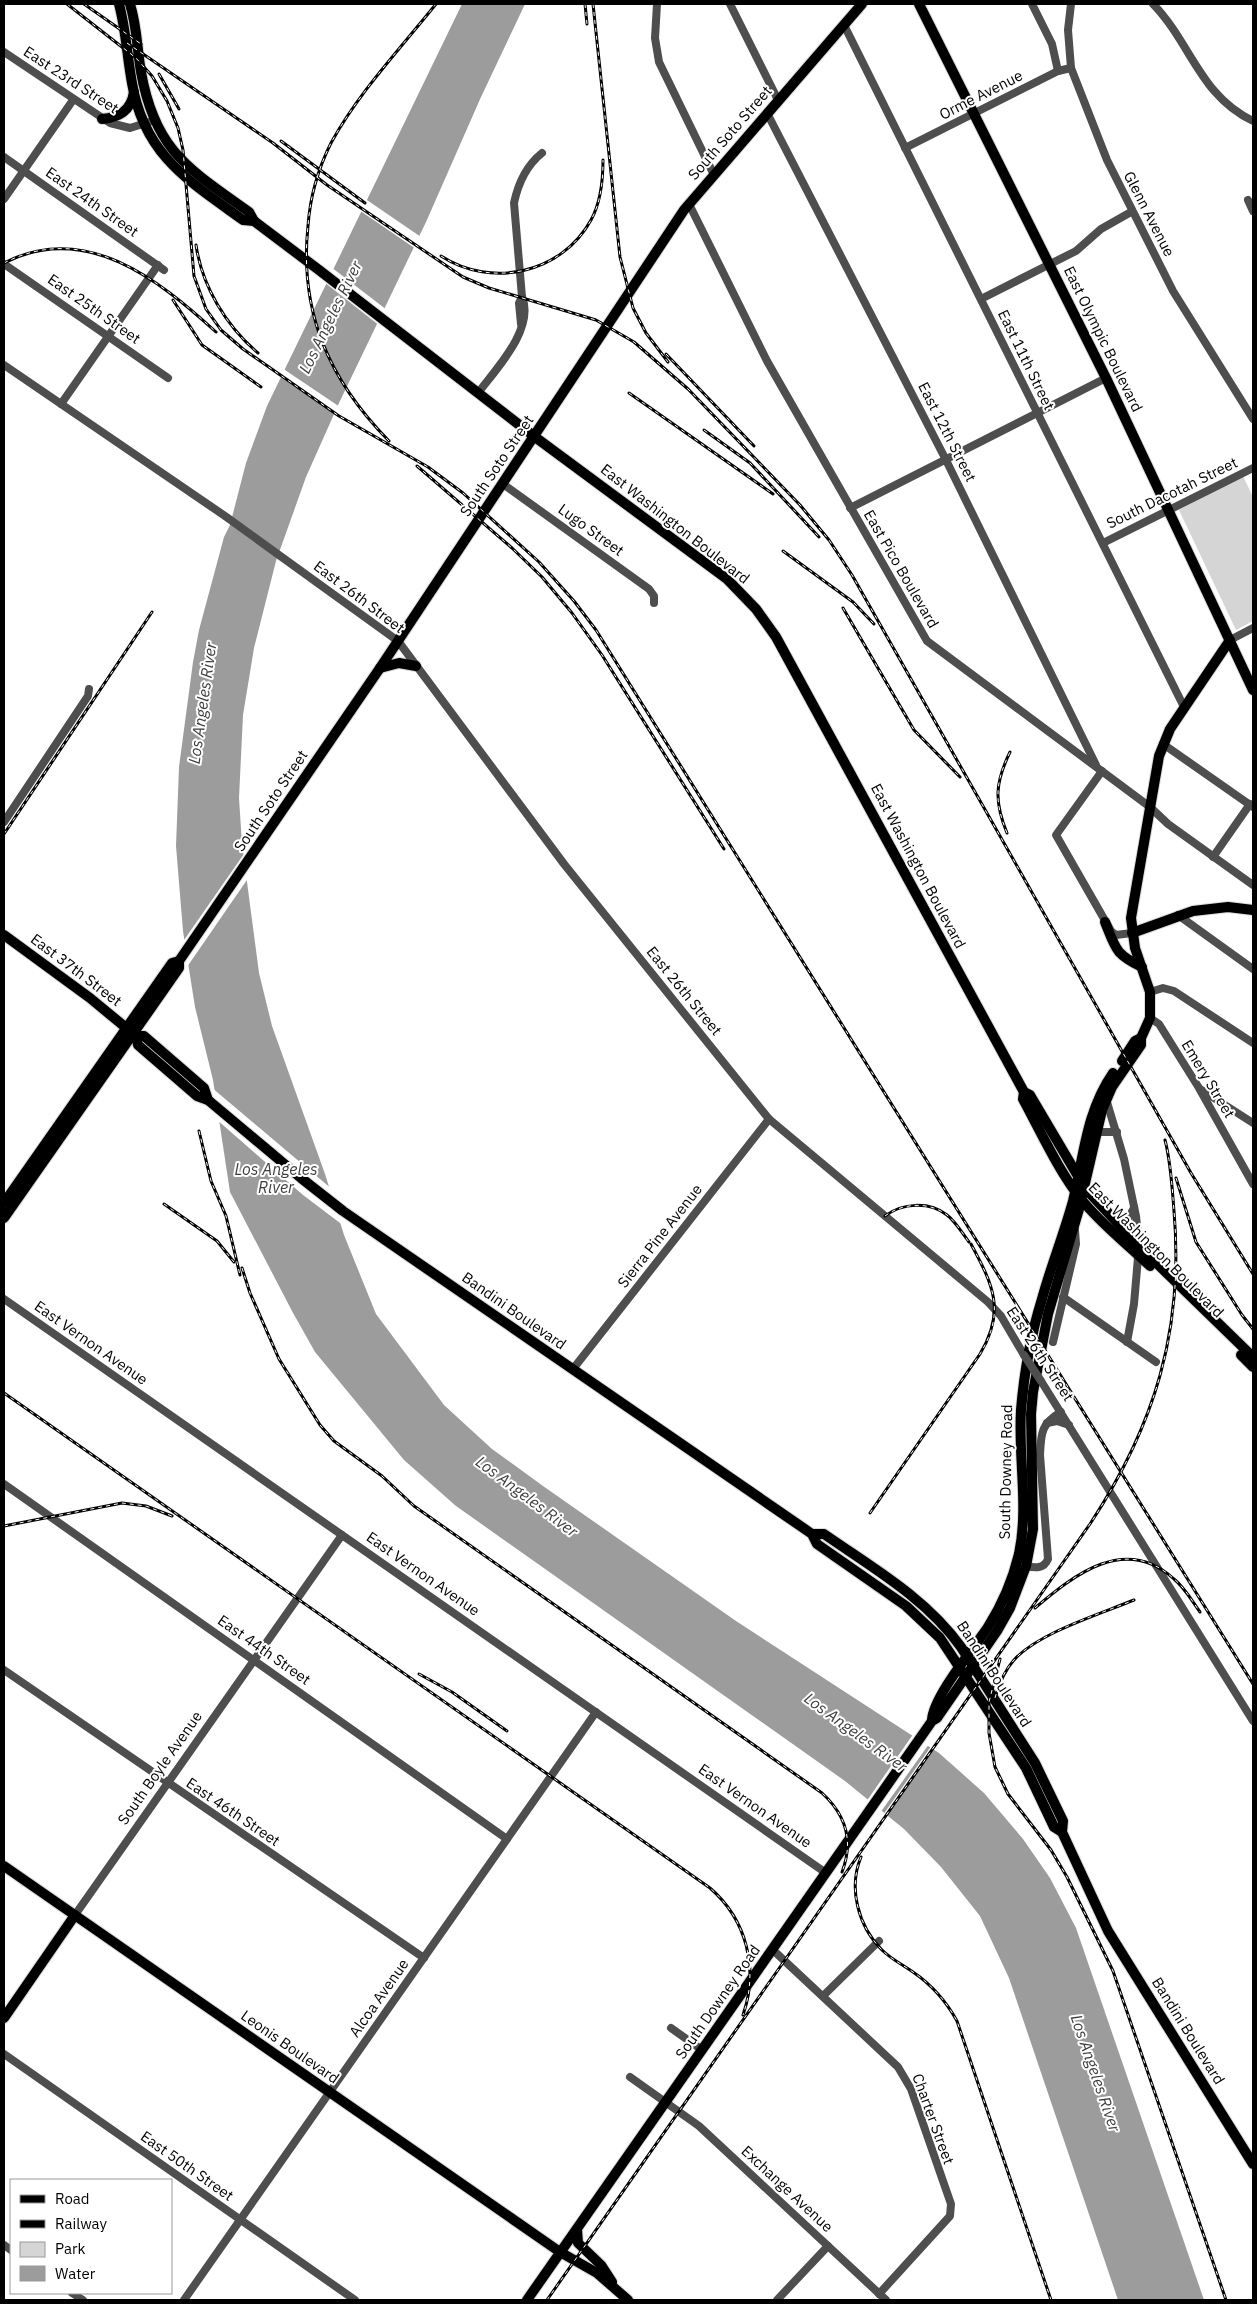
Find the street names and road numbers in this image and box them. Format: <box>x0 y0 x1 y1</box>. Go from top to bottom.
street label: East 23rd Street <box>20 42 122 117</box>
street label: Orme Avenue <box>936 65 1026 124</box>
street label: South Soto Street <box>684 82 776 184</box>
street label: East 24th Street <box>42 162 142 241</box>
street label: Glenn Avenue <box>1120 168 1179 260</box>
street label: East Olympic Boulevard <box>1060 263 1147 415</box>
street label: East 25th Street <box>44 269 144 348</box>
street label: East 11th Street <box>994 307 1059 413</box>
street label: East 12th Street <box>914 379 981 485</box>
street label: South Soto Street <box>456 411 538 520</box>
street label: South Dacotah Street <box>1103 453 1240 533</box>
street label: East Washington Boulevard <box>597 459 754 588</box>
street label: Lugo Street <box>555 499 628 560</box>
street label: East Pico Boulevard <box>860 506 943 631</box>
street label: East 26th Street <box>310 556 409 637</box>
street label: South Soto Street <box>230 746 312 855</box>
street label: East Washington Boulevard <box>867 780 970 951</box>
street label: East 37th Street <box>27 929 126 1010</box>
street label: East 26th Street <box>643 942 726 1039</box>
street label: Emery Street <box>1178 1036 1239 1121</box>
street label: East Washington Boulevard <box>1085 1178 1228 1321</box>
street label: Sierra Pine Avenue <box>613 1180 706 1291</box>
street label: Bandini Boulevard <box>459 1268 570 1354</box>
street label: East Vernon Avenue <box>31 1296 152 1389</box>
street label: East 26th Street <box>1003 1303 1078 1405</box>
street label: South Downey Road <box>995 1404 1016 1540</box>
street label: East Vernon Avenue <box>363 1527 484 1620</box>
street label: East 44th Street <box>214 1610 314 1689</box>
street label: Bandini Boulevard <box>953 1617 1036 1730</box>
street label: South Boyle Avenue <box>113 1707 206 1828</box>
street label: East Vernon Avenue <box>695 1759 816 1852</box>
street label: East 46th Street <box>183 1773 284 1850</box>
street label: South Downey Road <box>671 1941 764 2062</box>
street label: Alcoa Avenue <box>345 1955 413 2041</box>
street label: Bandini Boulevard <box>1148 1974 1229 2088</box>
street label: Leonis Boulevard <box>238 2006 343 2087</box>
street label: Charter Street <box>908 2071 959 2167</box>
street label: East 50th Street <box>137 2126 237 2205</box>
street label: Exchange Avenue <box>738 2141 837 2236</box>

